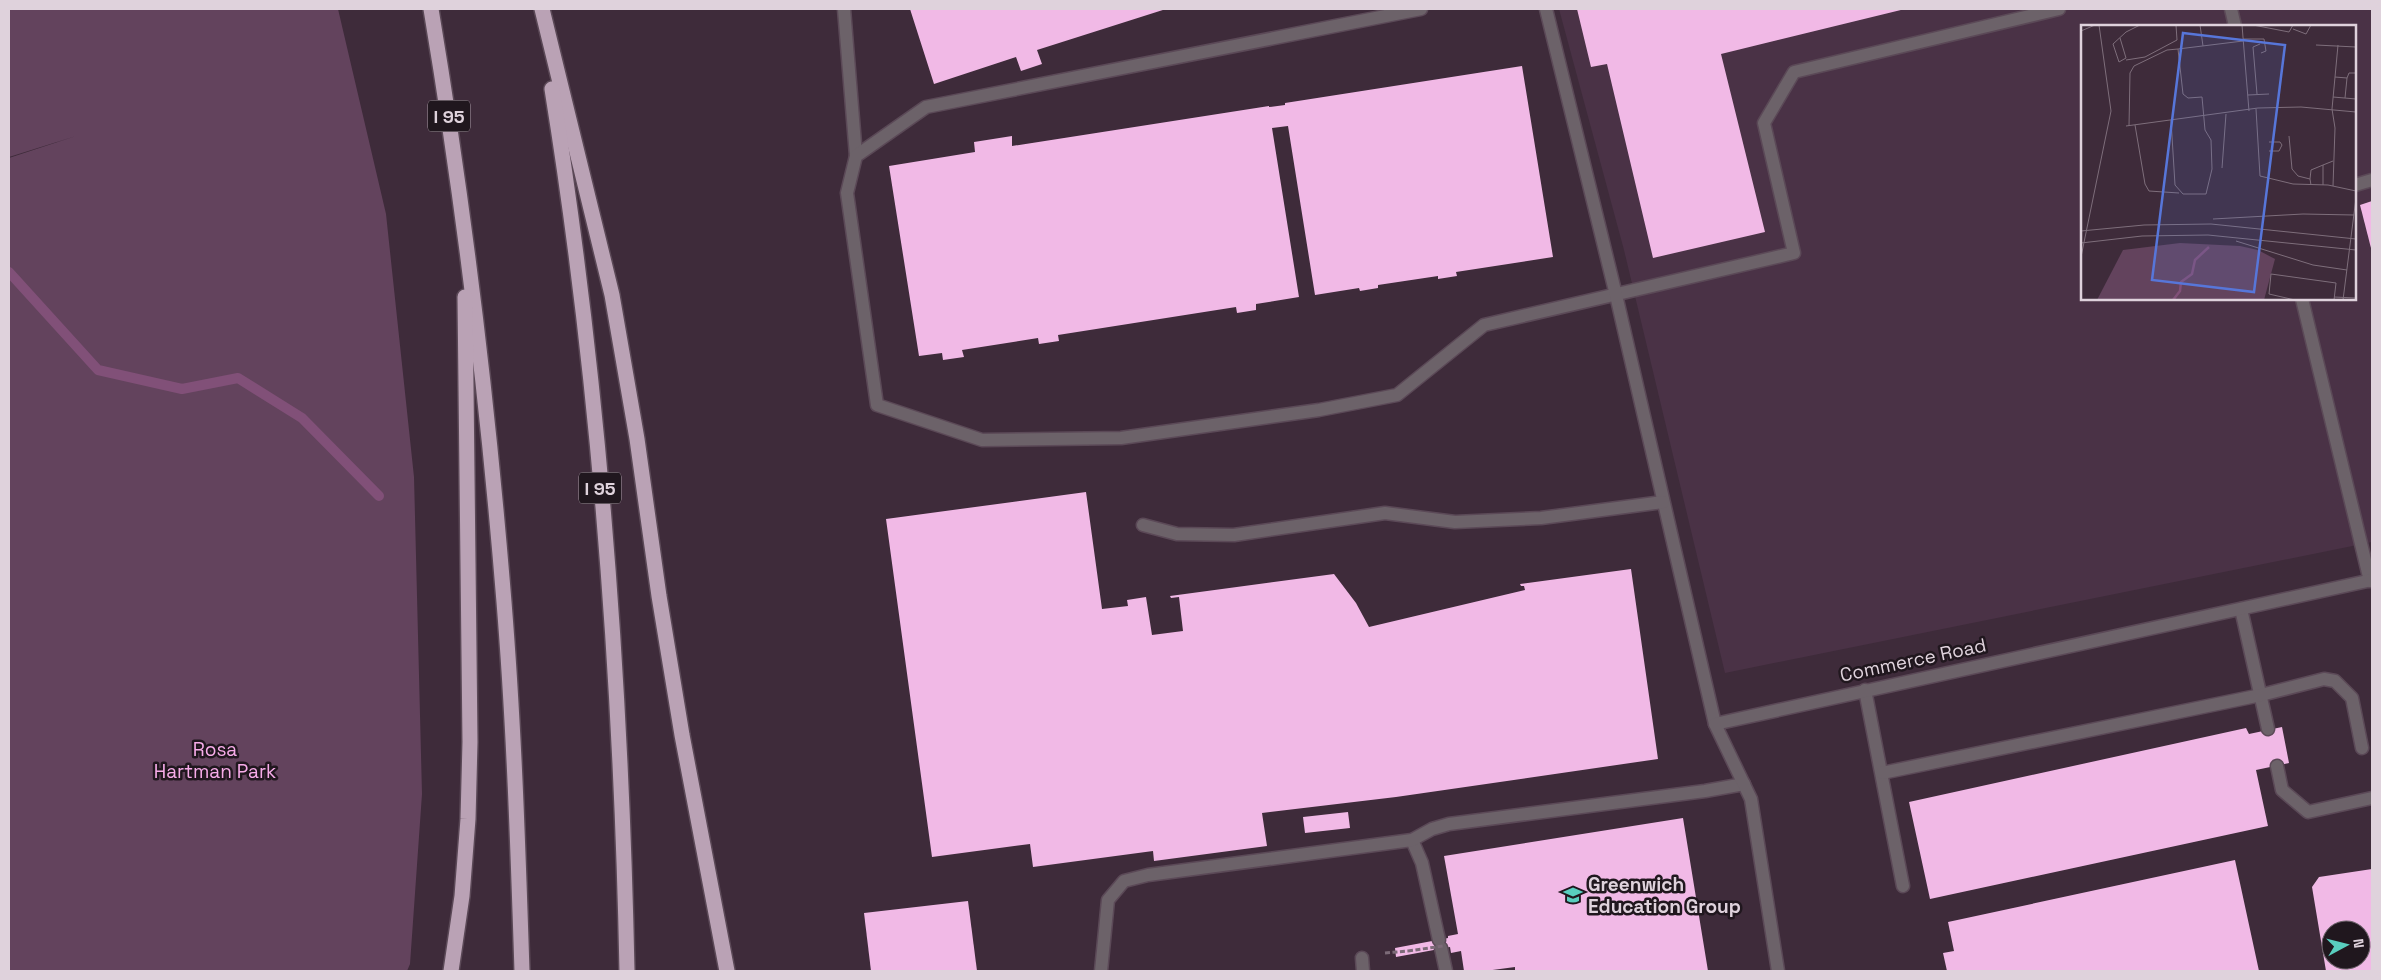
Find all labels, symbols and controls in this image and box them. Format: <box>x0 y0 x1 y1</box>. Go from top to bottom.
inset map <box>2081 25 2356 300</box>
road number: I 95 <box>428 100 470 132</box>
road number: I 95 <box>579 472 621 503</box>
street label: Commerce Road <box>1838 632 1988 688</box>
park label: Rosa Hartman Park <box>154 737 276 784</box>
place label: Greenwich Education Group <box>1588 872 1741 919</box>
school or university icon: Greenwich Education Group <box>1562 884 1584 906</box>
north arrow <box>2321 920 2371 970</box>
text: N <box>2349 938 2368 949</box>

